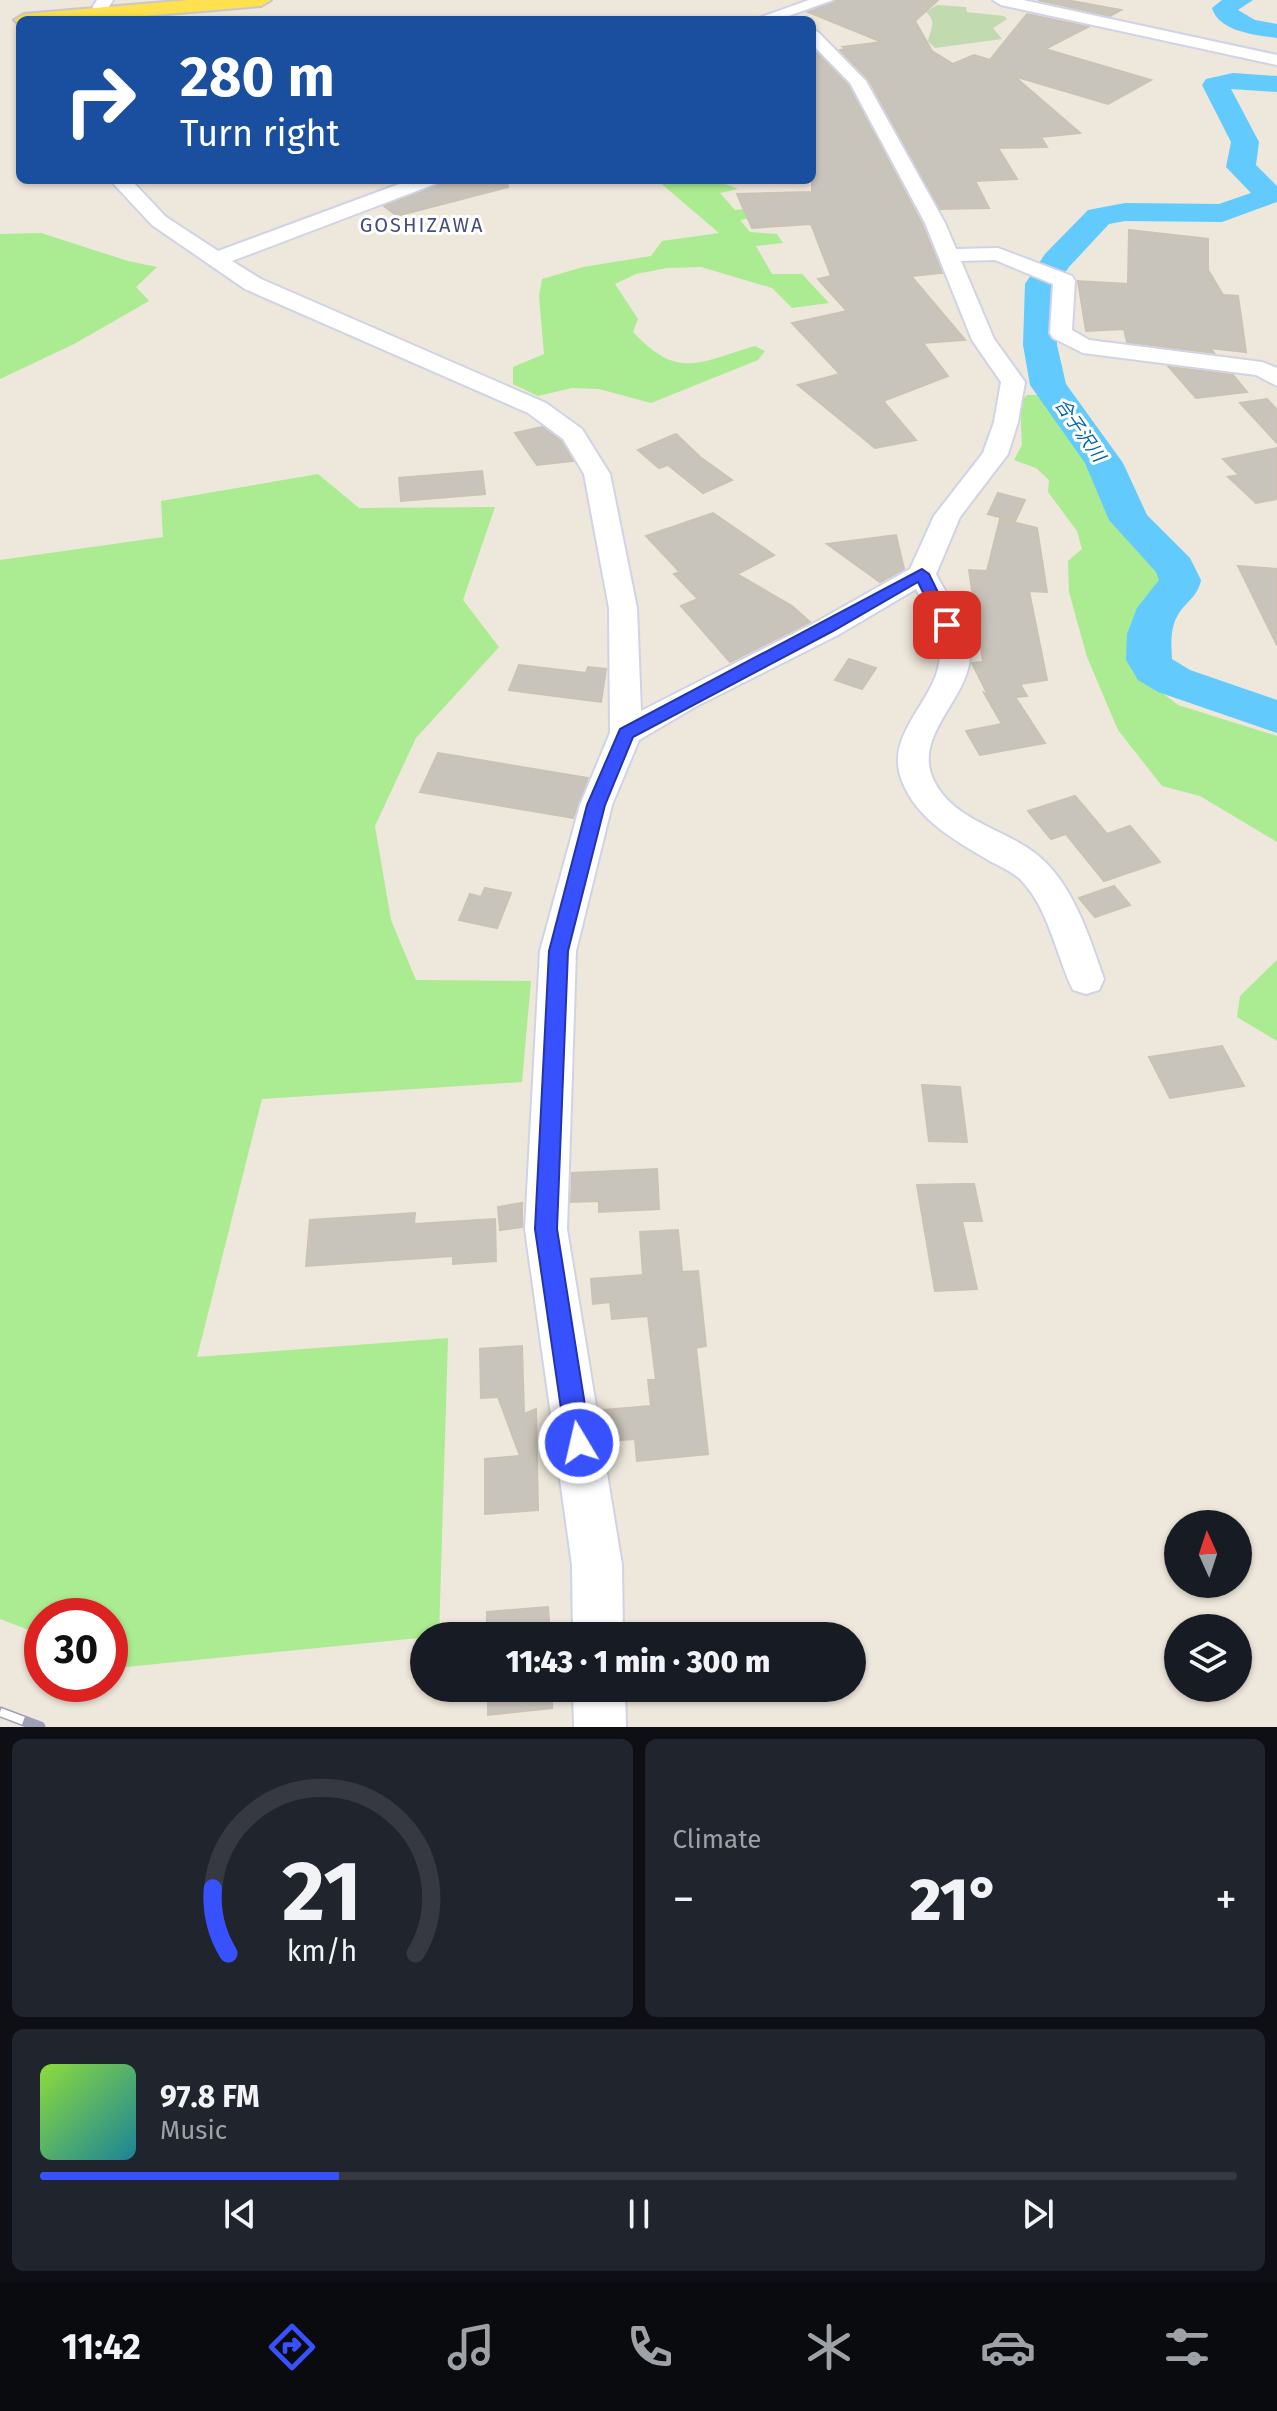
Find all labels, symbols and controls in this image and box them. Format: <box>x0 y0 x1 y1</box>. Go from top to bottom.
text: 280 m <box>180 44 335 111</box>
icon: right <box>48 48 152 152</box>
text: Turn right <box>180 112 340 156</box>
district label: GOSHIZAWA <box>360 213 484 237</box>
water label: 合子沢川 <box>1050 394 1111 467</box>
pin <box>913 591 981 659</box>
icon: arrive <box>925 603 969 647</box>
position arrow <box>537 1401 621 1485</box>
north arrow <box>1164 1510 1252 1598</box>
map controls <box>1164 1510 1252 1702</box>
speed limit sign: 30 <box>24 1598 128 1702</box>
button: layers <box>1164 1614 1252 1702</box>
text: 11:43 · 1 min · 300 m <box>506 1644 770 1680</box>
text: Climate <box>673 1824 761 1855</box>
text: 21 <box>282 1842 362 1942</box>
text: 21° <box>910 1864 1000 1936</box>
text: − <box>673 1873 695 1926</box>
text: + <box>1215 1873 1237 1926</box>
text: km/h <box>287 1934 358 1969</box>
text: 97.8 FM <box>160 2079 260 2115</box>
text: Music <box>160 2115 227 2146</box>
icon: previous <box>218 2192 262 2236</box>
icon: pause <box>617 2192 661 2236</box>
icon: next <box>1016 2192 1060 2236</box>
icon: directions <box>264 2319 320 2375</box>
icon: music <box>443 2319 499 2375</box>
icon: phone <box>622 2319 678 2375</box>
icon: climate <box>801 2319 857 2375</box>
icon: car <box>980 2319 1036 2375</box>
icon: filters <box>1159 2319 1215 2375</box>
text: 11:42 <box>62 2325 141 2369</box>

